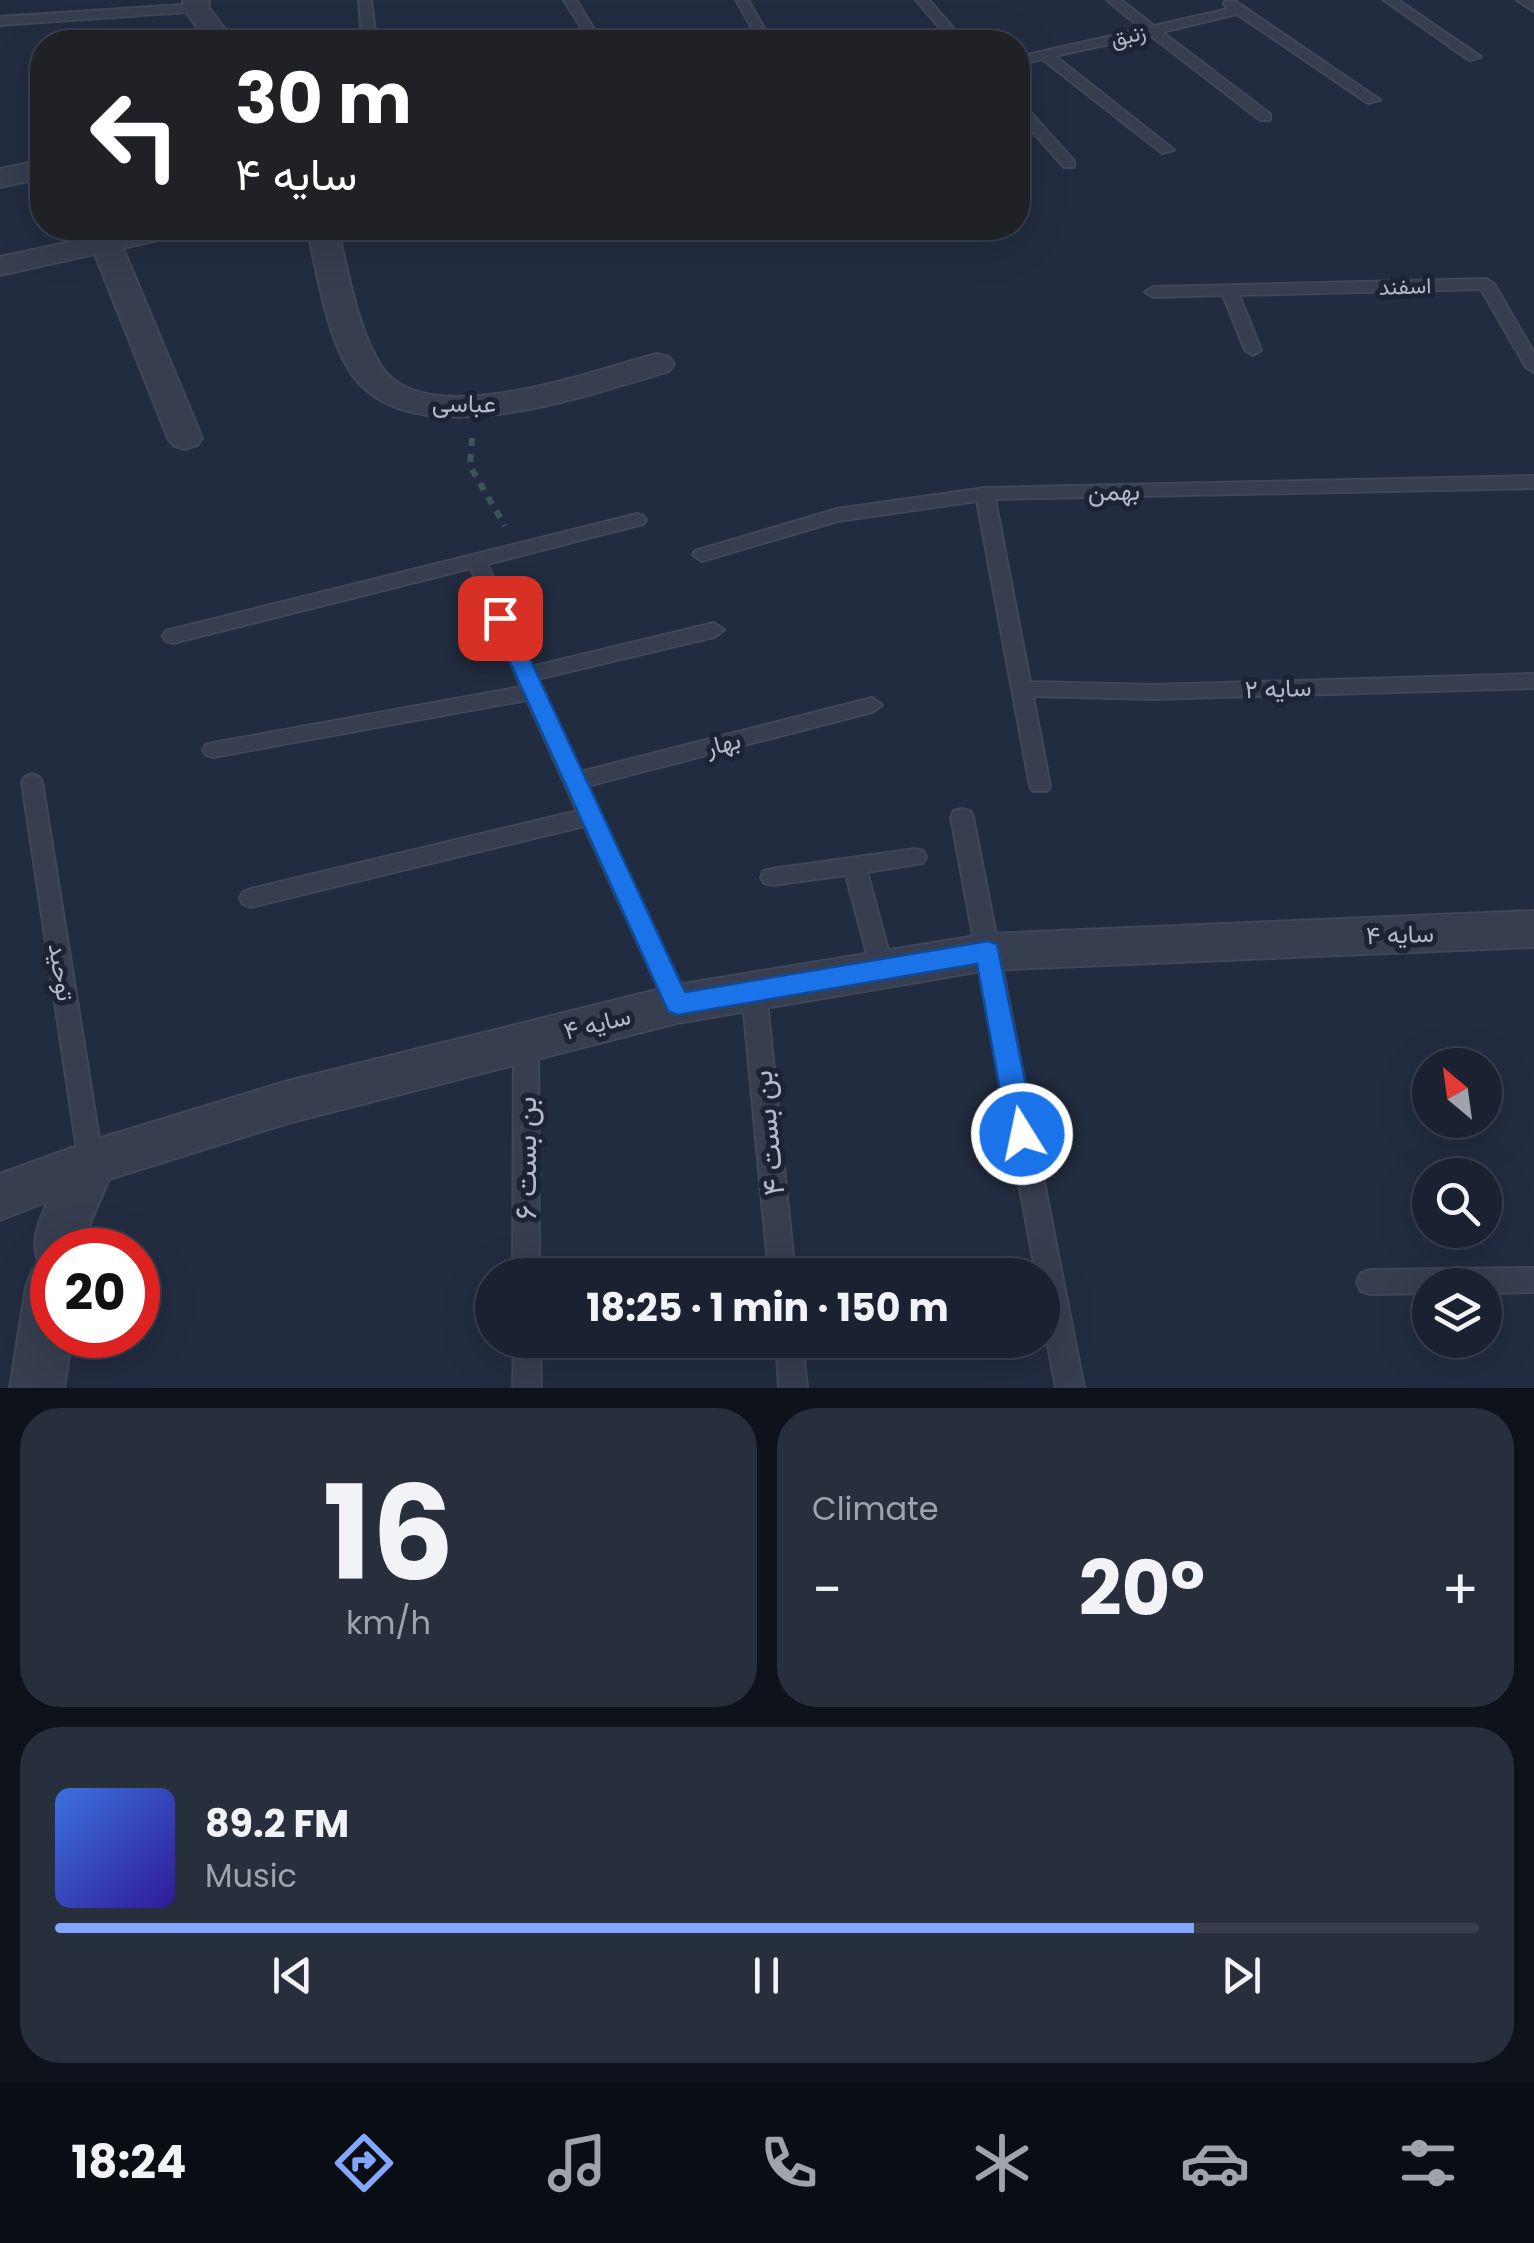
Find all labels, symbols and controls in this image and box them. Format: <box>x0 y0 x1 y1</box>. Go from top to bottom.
street label: زنبق <box>1107 16 1149 55</box>
text: 30 m <box>235 49 412 148</box>
icon: left <box>70 70 200 200</box>
text: سایه ۴ <box>235 143 357 206</box>
street label: اسفند <box>1378 270 1432 303</box>
street label: عباسی <box>432 385 496 422</box>
street label: بهمن <box>1088 474 1140 509</box>
pin <box>458 576 543 661</box>
icon: arrive <box>473 591 528 646</box>
street label: سایه ۲ <box>1244 670 1312 707</box>
street label: بهار <box>701 722 744 765</box>
street label: سایه ۴ <box>1365 916 1435 953</box>
street label: توحید <box>40 941 83 1003</box>
street label: سایه ۴ <box>560 998 634 1049</box>
north arrow <box>1412 1048 1502 1138</box>
map controls <box>1412 1048 1502 1358</box>
street label: بن بست ۴ <box>740 1068 795 1198</box>
position arrow <box>970 1082 1074 1186</box>
street label: بن بست ۶ <box>504 1096 547 1220</box>
button: search <box>1412 1158 1502 1248</box>
speed limit sign: 20 <box>30 1228 160 1358</box>
button: layers <box>1412 1268 1502 1358</box>
text: 18:25 · 1 min · 150 m <box>586 1281 949 1334</box>
text: 16 <box>323 1442 454 1625</box>
text: Climate <box>812 1486 939 1531</box>
text: 20° <box>1079 1536 1205 1641</box>
text: − <box>812 1551 842 1628</box>
text: + <box>1441 1551 1479 1628</box>
text: km/h <box>346 1600 431 1645</box>
text: 89.2 FM <box>205 1797 349 1850</box>
text: Music <box>205 1853 297 1898</box>
icon: previous <box>265 1948 320 2003</box>
icon: pause <box>739 1948 794 2003</box>
icon: next <box>1214 1948 1269 2003</box>
icon: directions <box>329 2128 399 2198</box>
icon: music <box>542 2128 612 2198</box>
icon: phone <box>754 2128 824 2198</box>
icon: climate <box>967 2128 1037 2198</box>
icon: car <box>1180 2128 1250 2198</box>
icon: filters <box>1393 2128 1463 2198</box>
text: 18:24 <box>71 2131 186 2194</box>

